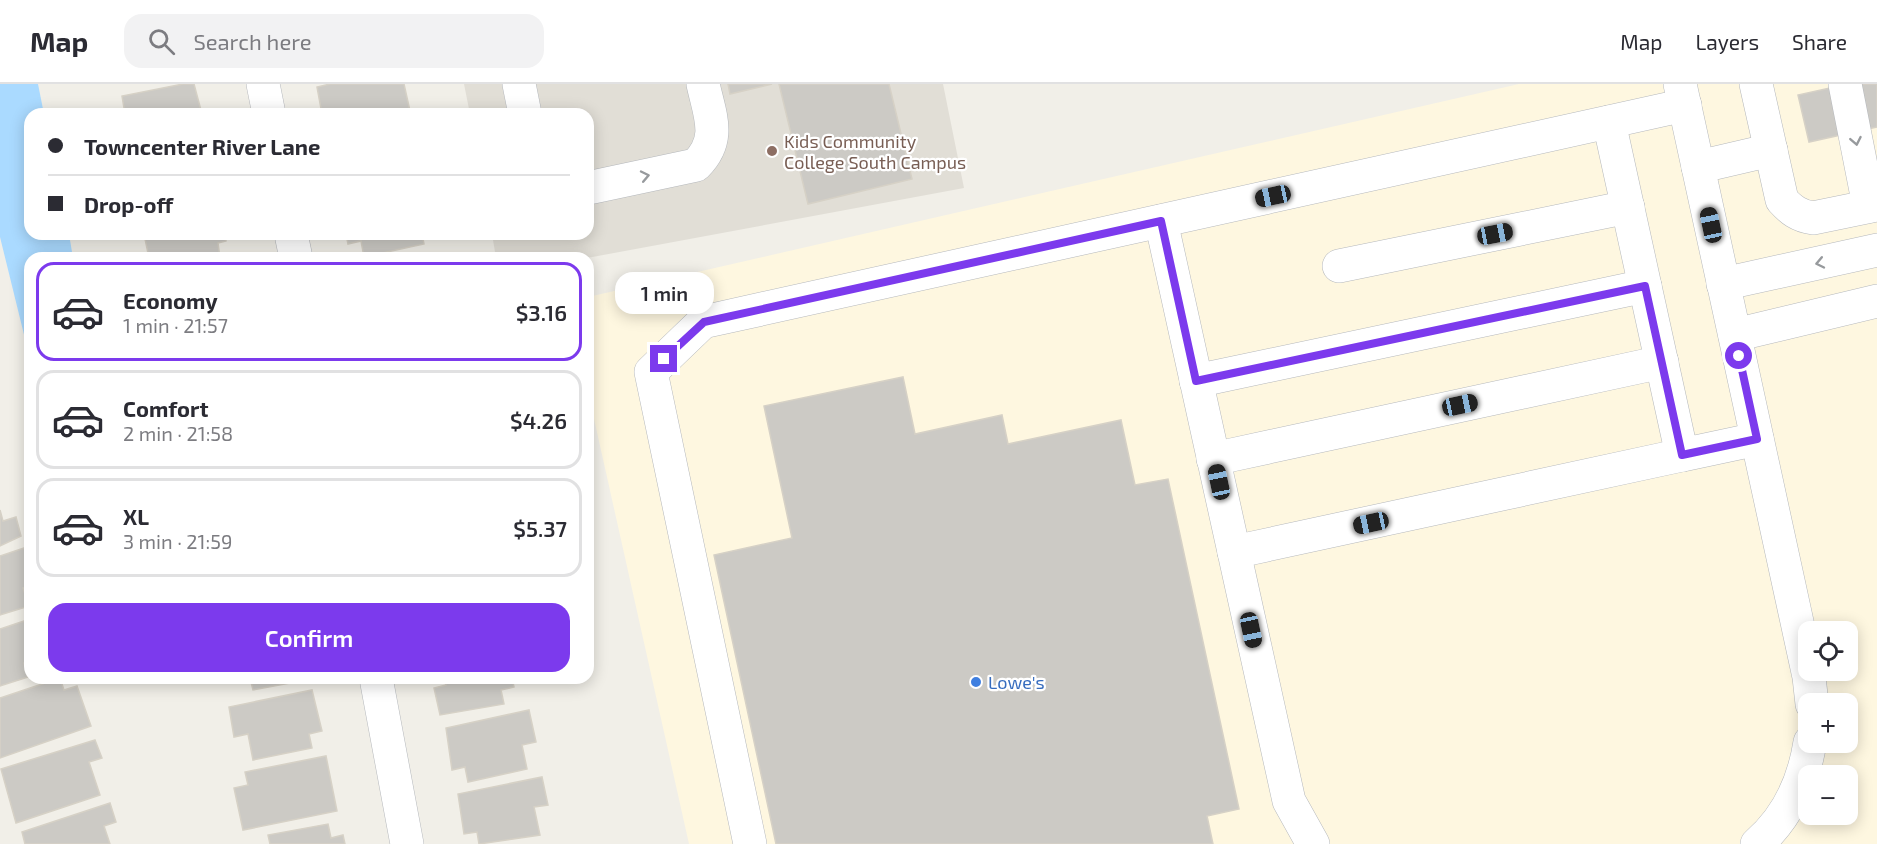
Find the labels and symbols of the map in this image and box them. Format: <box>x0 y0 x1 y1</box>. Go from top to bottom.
place label: Kids Community College South Campus <box>784 130 966 173</box>
one-way arrow <box>1849 136 1862 146</box>
marker: Kids Community College South Campus <box>765 144 779 158</box>
one-way arrow <box>640 170 650 183</box>
car <box>1254 183 1292 209</box>
car <box>1698 206 1724 244</box>
car <box>1476 222 1514 246</box>
one-way arrow <box>1815 255 1825 268</box>
callout: 1 min <box>614 272 714 314</box>
route start <box>1725 342 1752 369</box>
route end <box>650 345 677 372</box>
car <box>1441 392 1479 418</box>
car <box>1206 463 1232 501</box>
car <box>1352 510 1390 536</box>
car <box>1238 611 1264 649</box>
place label: Lowe's <box>988 671 1045 693</box>
marker: Lowe's <box>969 675 983 689</box>

